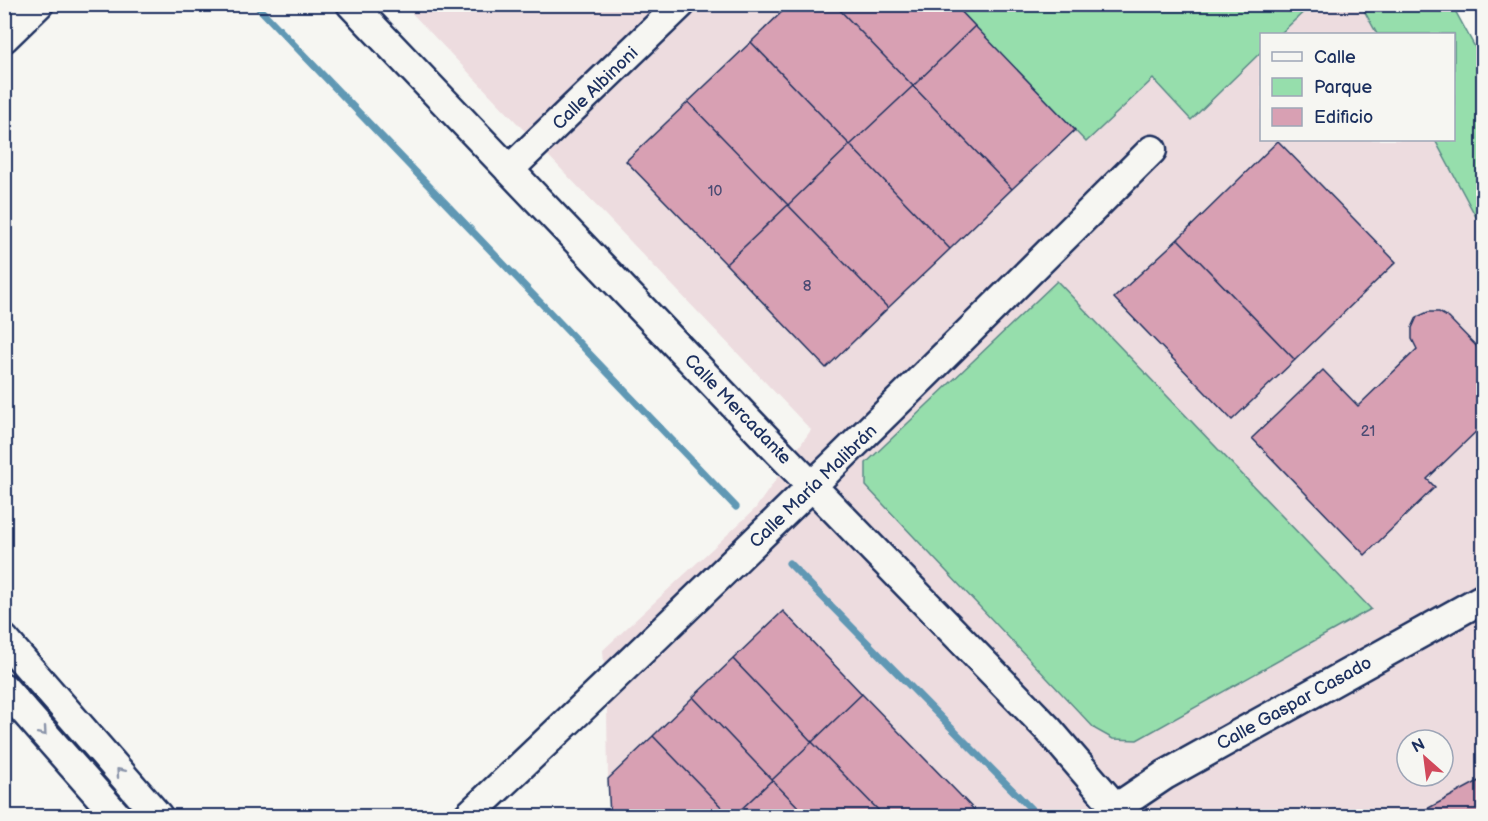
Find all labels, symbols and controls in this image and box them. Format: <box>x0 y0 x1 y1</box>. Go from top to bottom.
legend <box>1260 33 1455 141</box>
street label: Calle Albinoni <box>548 42 642 134</box>
text: Calle <box>1314 47 1356 68</box>
text: Parque <box>1314 77 1372 98</box>
text: Edificio <box>1314 107 1373 128</box>
house number: 10 <box>708 182 722 201</box>
house number: 8 <box>803 277 812 296</box>
street label: Calle Mercadante <box>680 350 796 469</box>
street label: Calle María Malibrán <box>745 420 881 552</box>
house number: 21 <box>1361 422 1375 441</box>
street label: Calle Gaspar Casado <box>1213 652 1375 755</box>
one-way arrow <box>36 725 47 736</box>
north arrow <box>1395 728 1455 788</box>
text: N <box>1409 735 1428 757</box>
one-way arrow <box>116 768 127 779</box>

